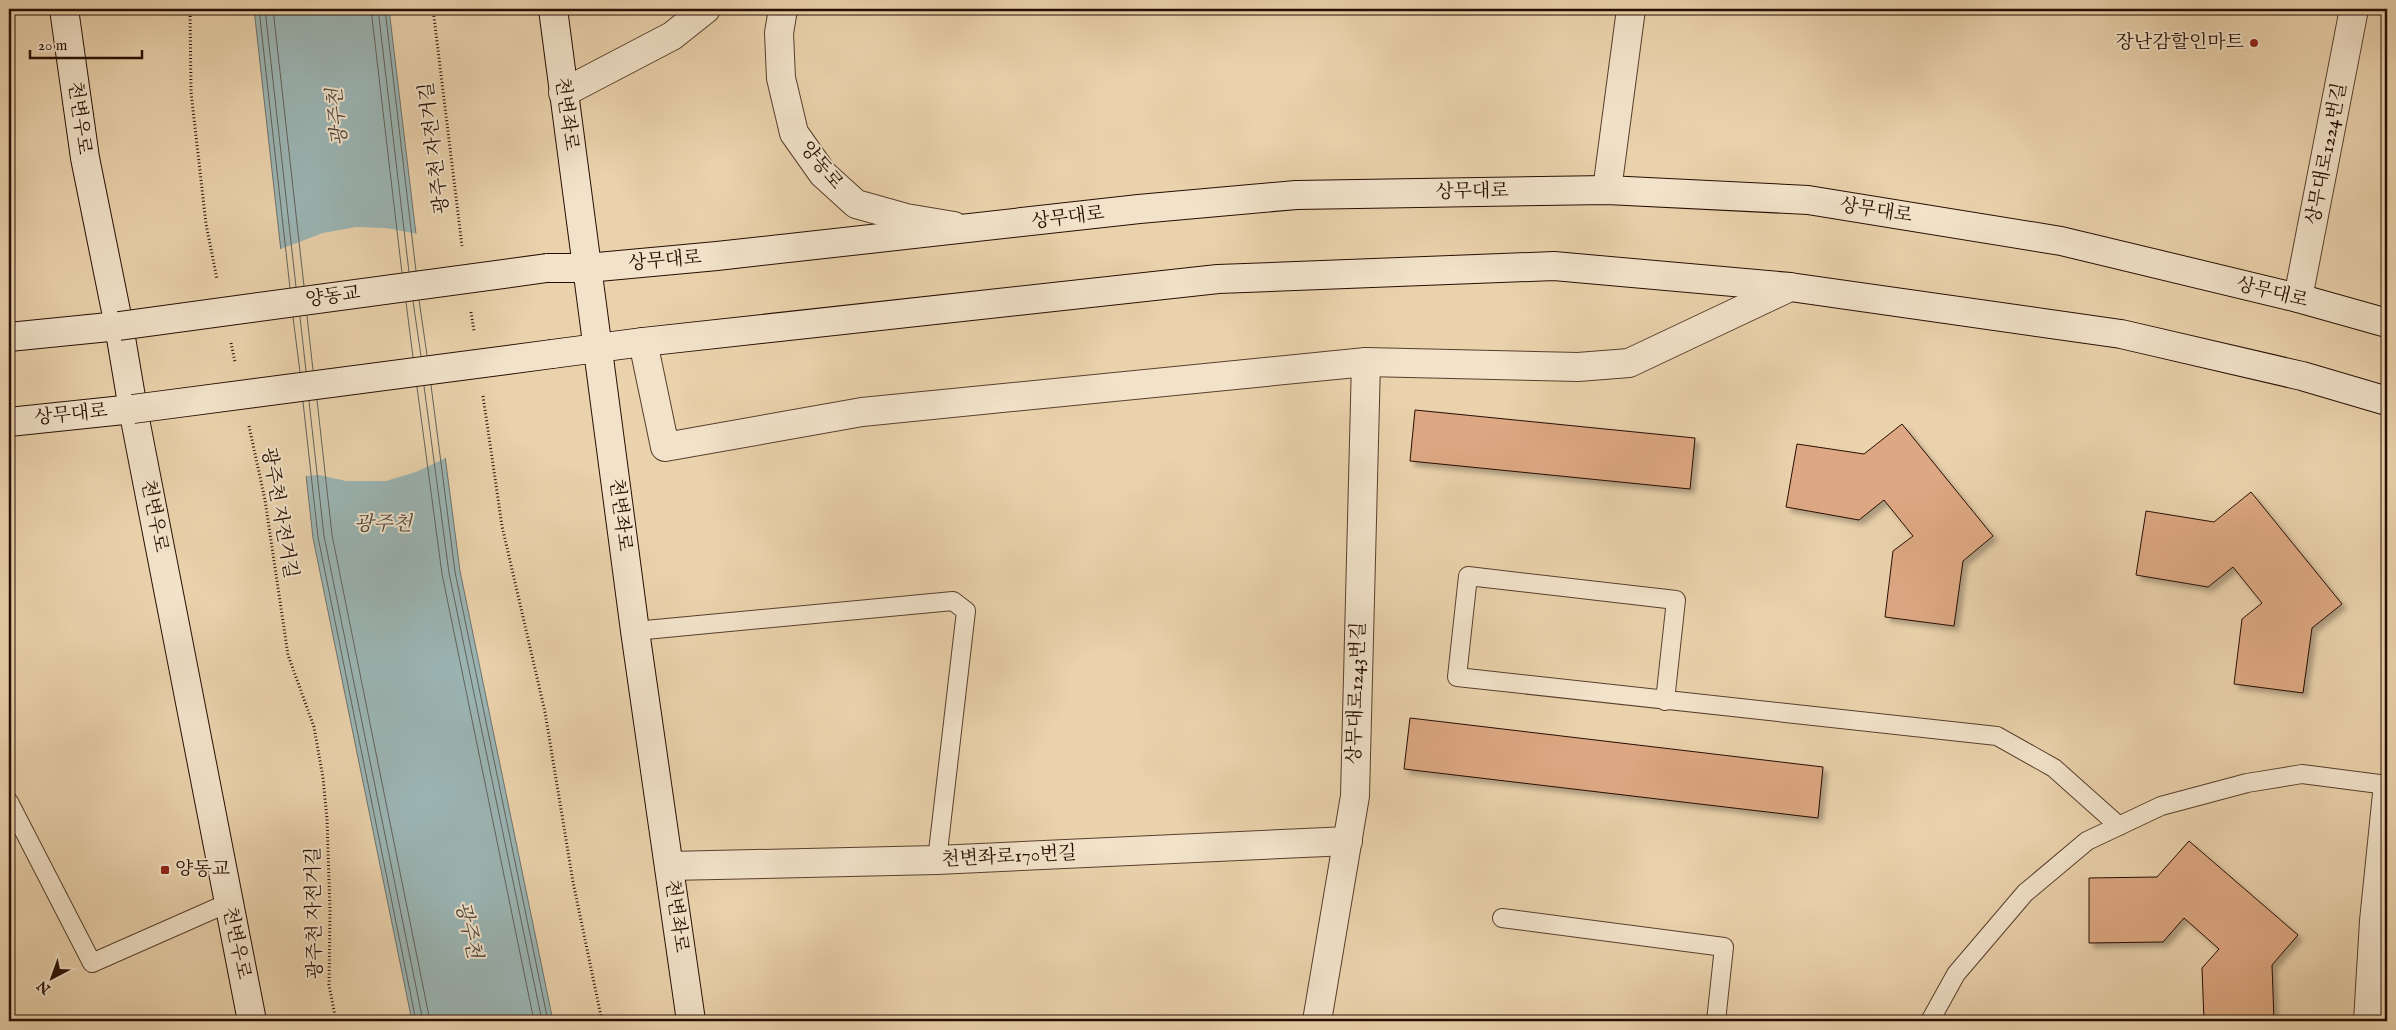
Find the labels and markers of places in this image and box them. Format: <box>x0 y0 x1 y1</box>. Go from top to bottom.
place label: 장난감할인마트 <box>2116 31 2244 55</box>
marker: 장난감할인마트 <box>2248 37 2260 49</box>
place label: 양동교 <box>175 858 230 882</box>
marker: 양동교 <box>159 864 171 876</box>

